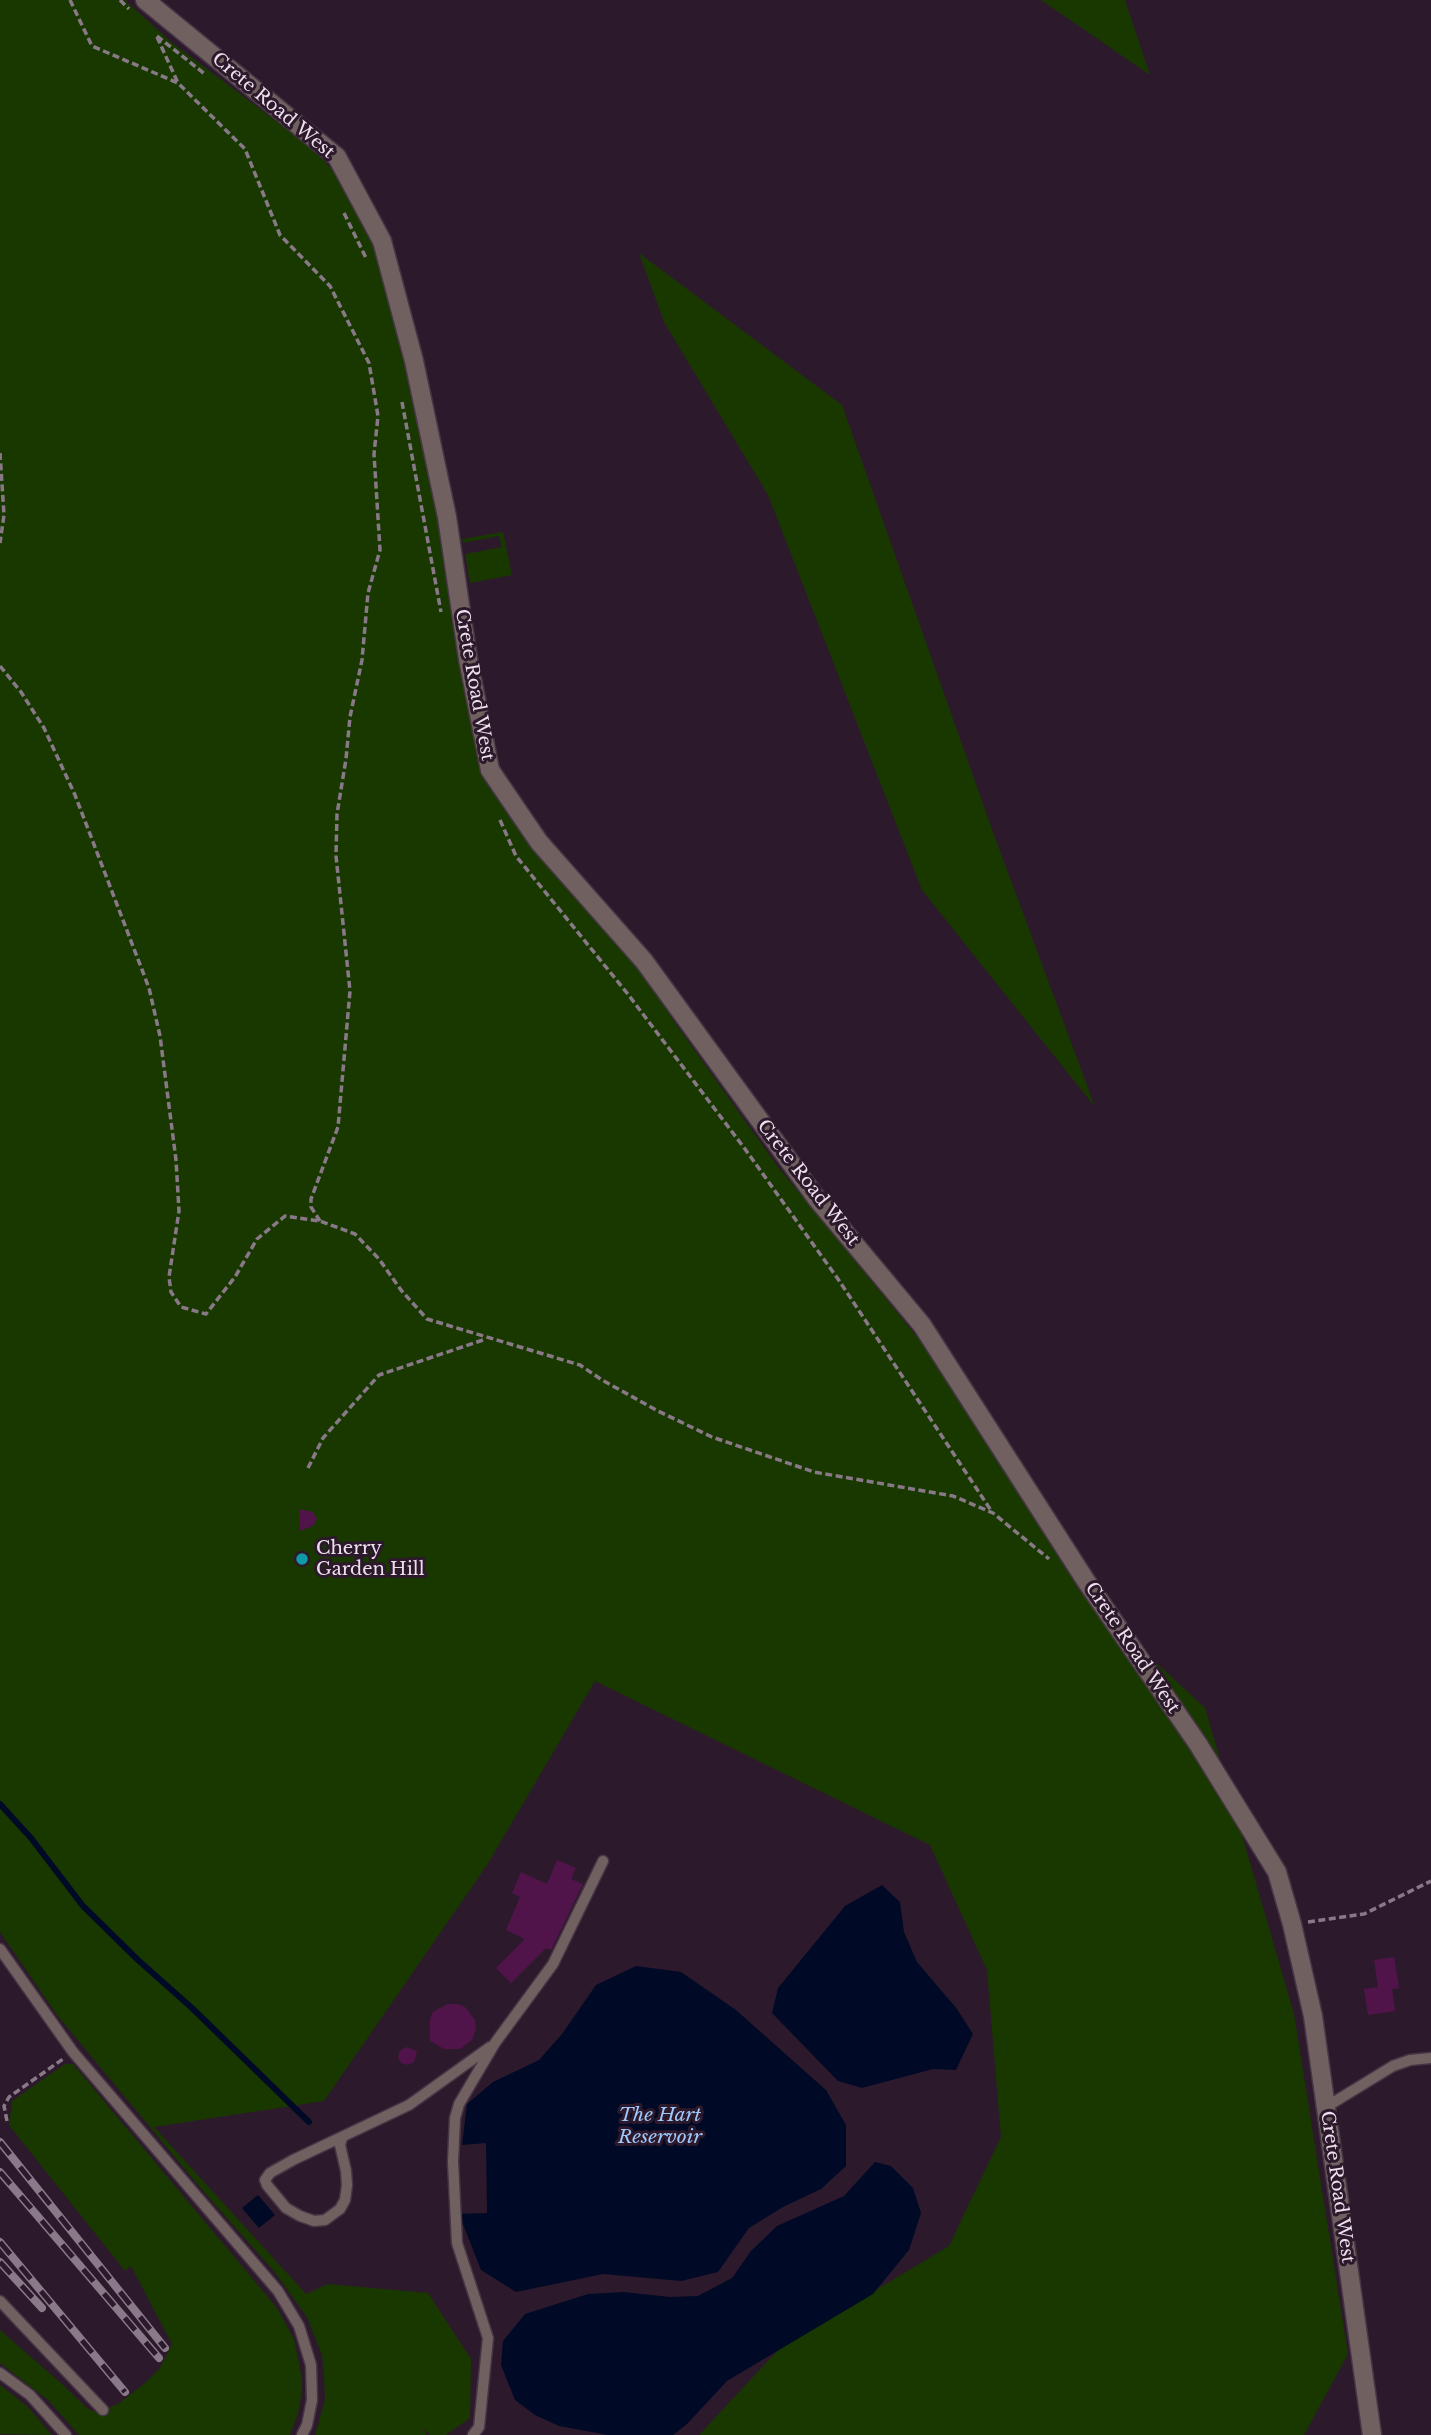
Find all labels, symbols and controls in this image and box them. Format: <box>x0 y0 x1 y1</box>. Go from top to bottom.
street label: Crete Road West <box>207 48 339 164</box>
street label: Crete Road West <box>450 608 498 762</box>
street label: Crete Road West <box>752 1116 864 1250</box>
place label: Cherry Garden Hill <box>316 1538 425 1580</box>
marker: Cherry Garden Hill <box>294 1551 310 1567</box>
street label: Crete Road West <box>1080 1578 1184 1718</box>
water label: The Hart Reservoir <box>618 2105 702 2149</box>
street label: Crete Road West <box>1316 2109 1358 2265</box>

